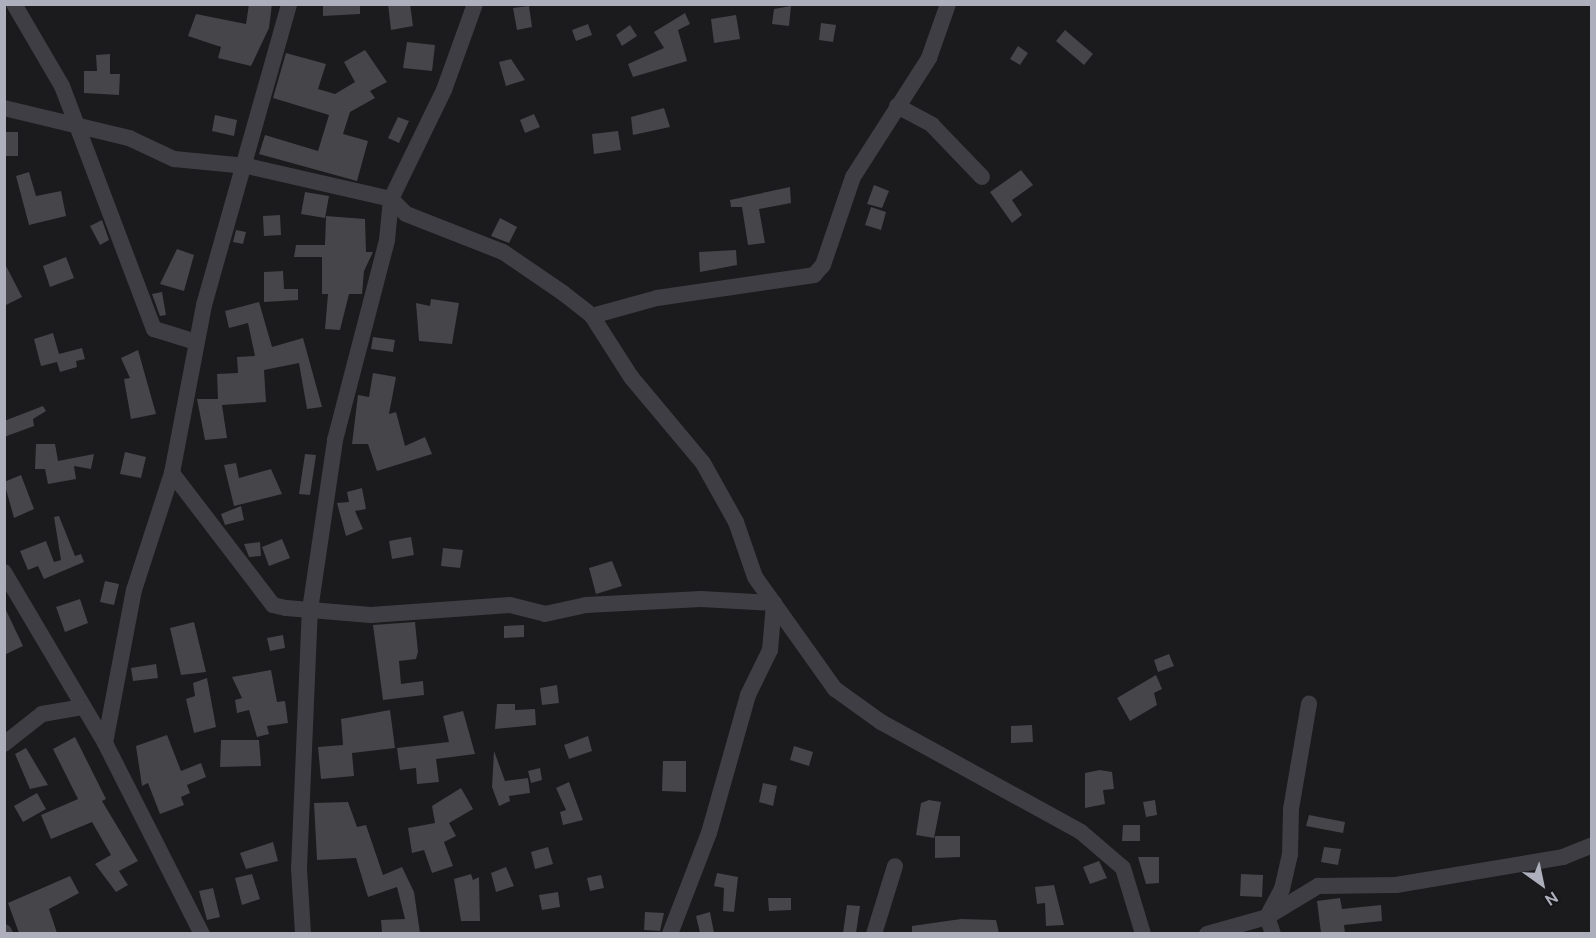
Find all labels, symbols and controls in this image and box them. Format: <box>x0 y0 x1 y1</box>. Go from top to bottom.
north arrow <box>1512 854 1572 914</box>
text: N <box>1542 888 1562 910</box>

